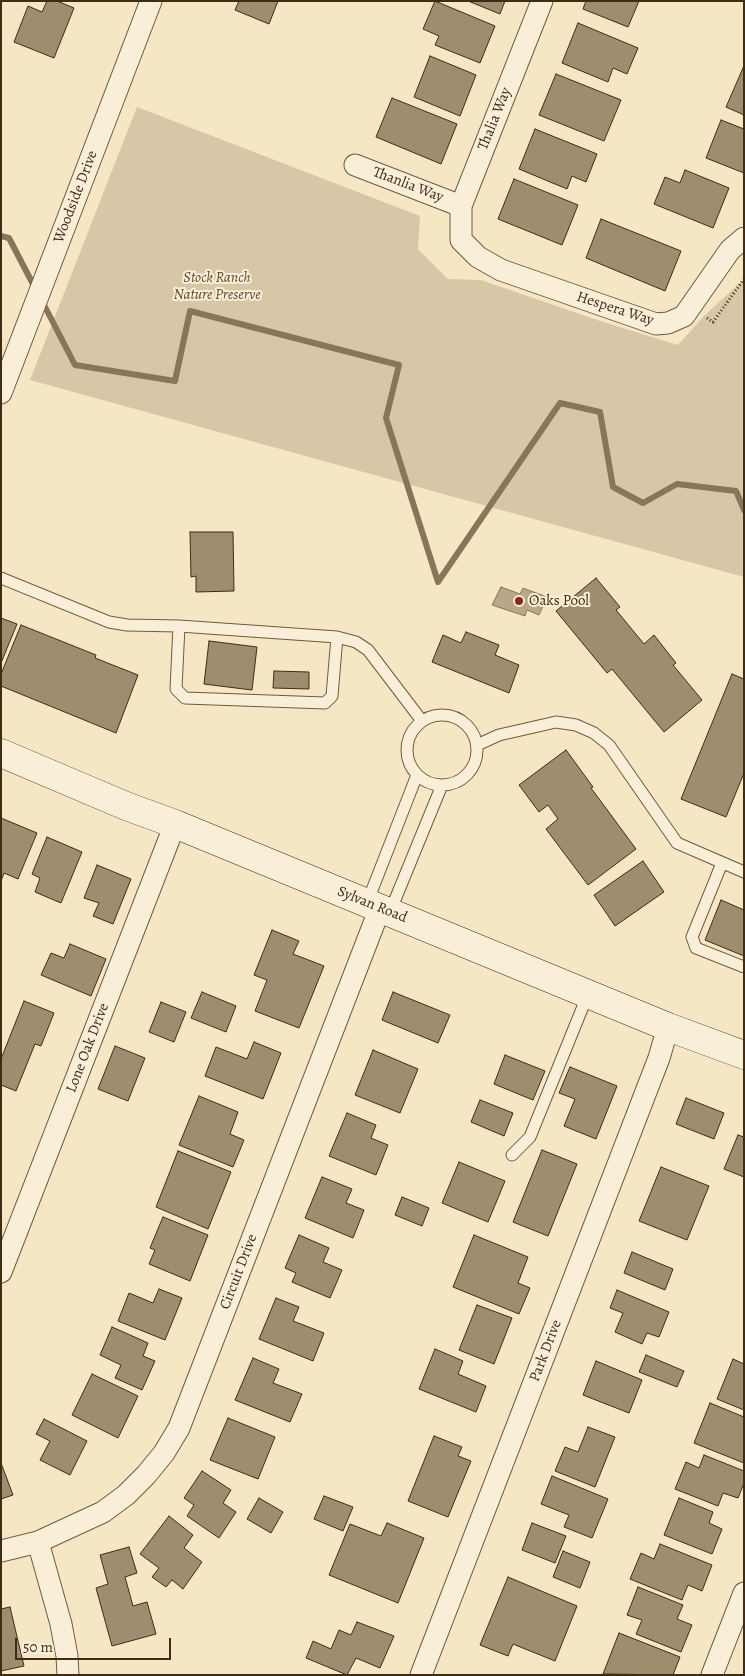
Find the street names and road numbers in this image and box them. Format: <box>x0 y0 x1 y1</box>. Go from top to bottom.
street label: Thalia Way <box>474 85 516 153</box>
street label: Woodside Drive <box>50 148 102 246</box>
street label: Thanlia Way <box>370 163 446 207</box>
street label: Hespera Way <box>574 288 656 330</box>
street label: Sylvan Road <box>334 883 410 927</box>
street label: Lone Oak Drive <box>63 1001 113 1095</box>
street label: Circuit Drive <box>216 1232 262 1312</box>
street label: Park Drive <box>526 1318 566 1384</box>

